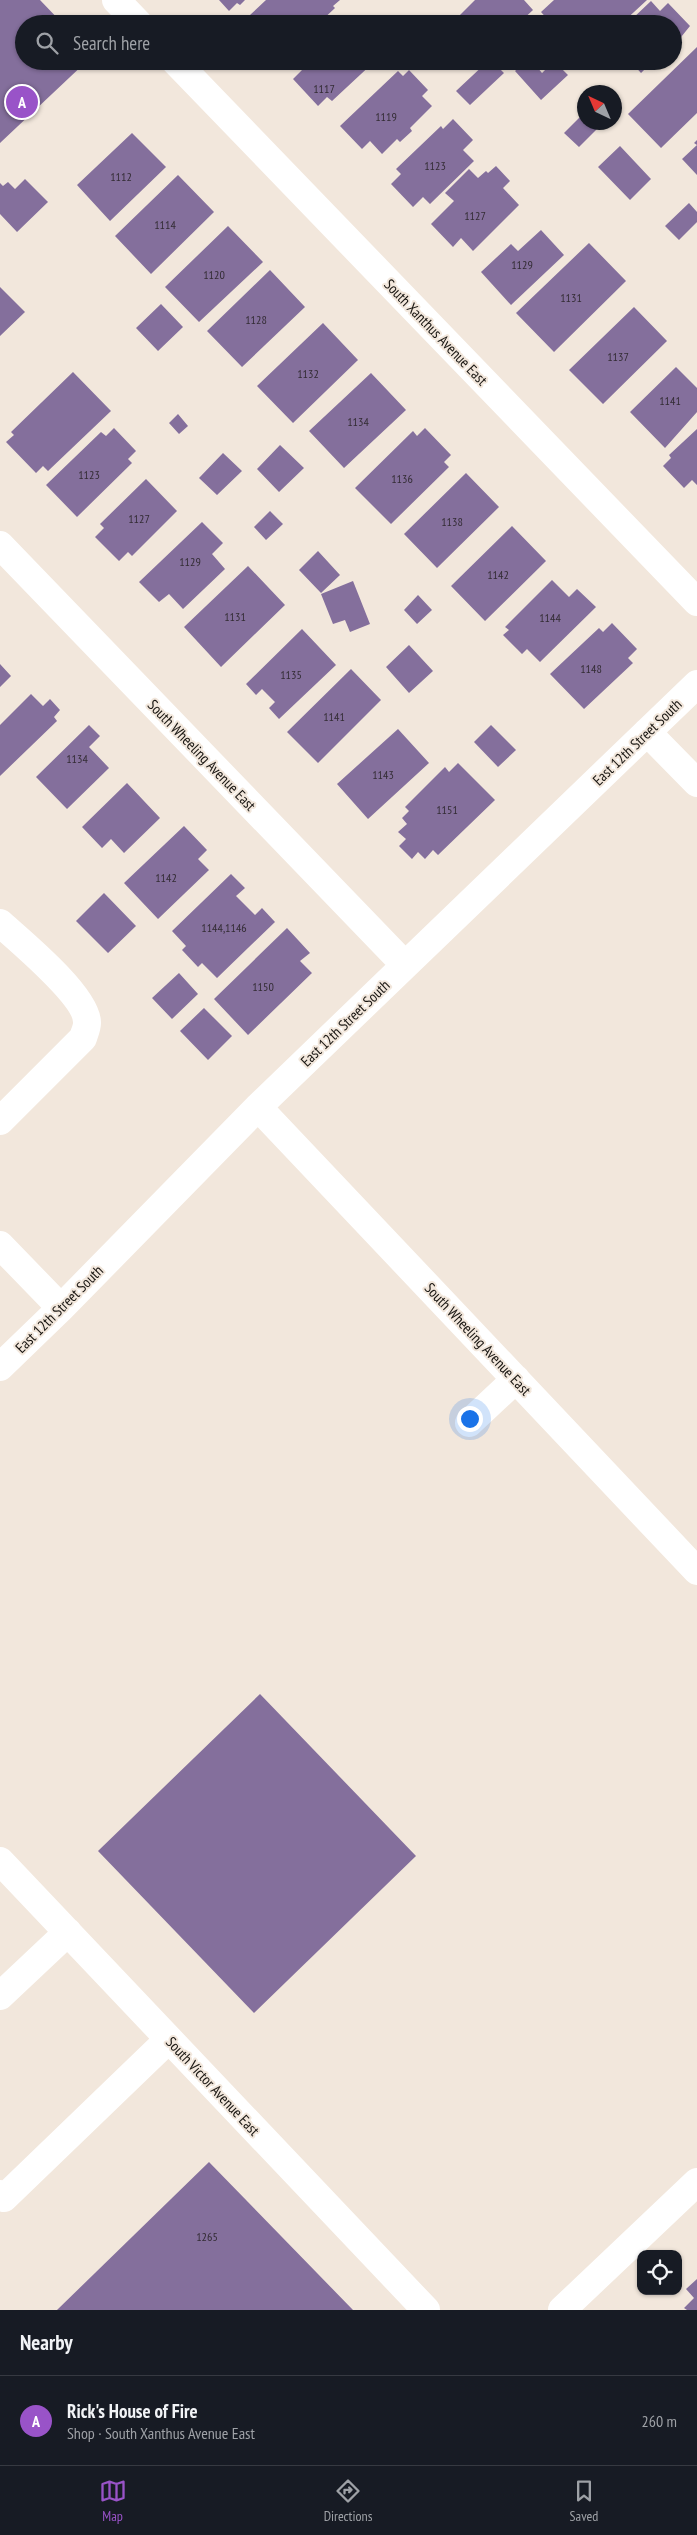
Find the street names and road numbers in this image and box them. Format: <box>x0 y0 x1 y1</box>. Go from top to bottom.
street label: South Xanthus Avenue East <box>380 275 492 389</box>
street label: South Wheeling Avenue East <box>144 695 260 815</box>
street label: East 12th Street South <box>588 695 686 789</box>
street label: East 12th Street South <box>296 976 394 1070</box>
street label: East 12th Street South <box>11 1261 107 1357</box>
street label: South Wheeling Avenue East <box>421 1279 535 1399</box>
street label: South Victor Avenue East <box>162 2032 264 2140</box>

